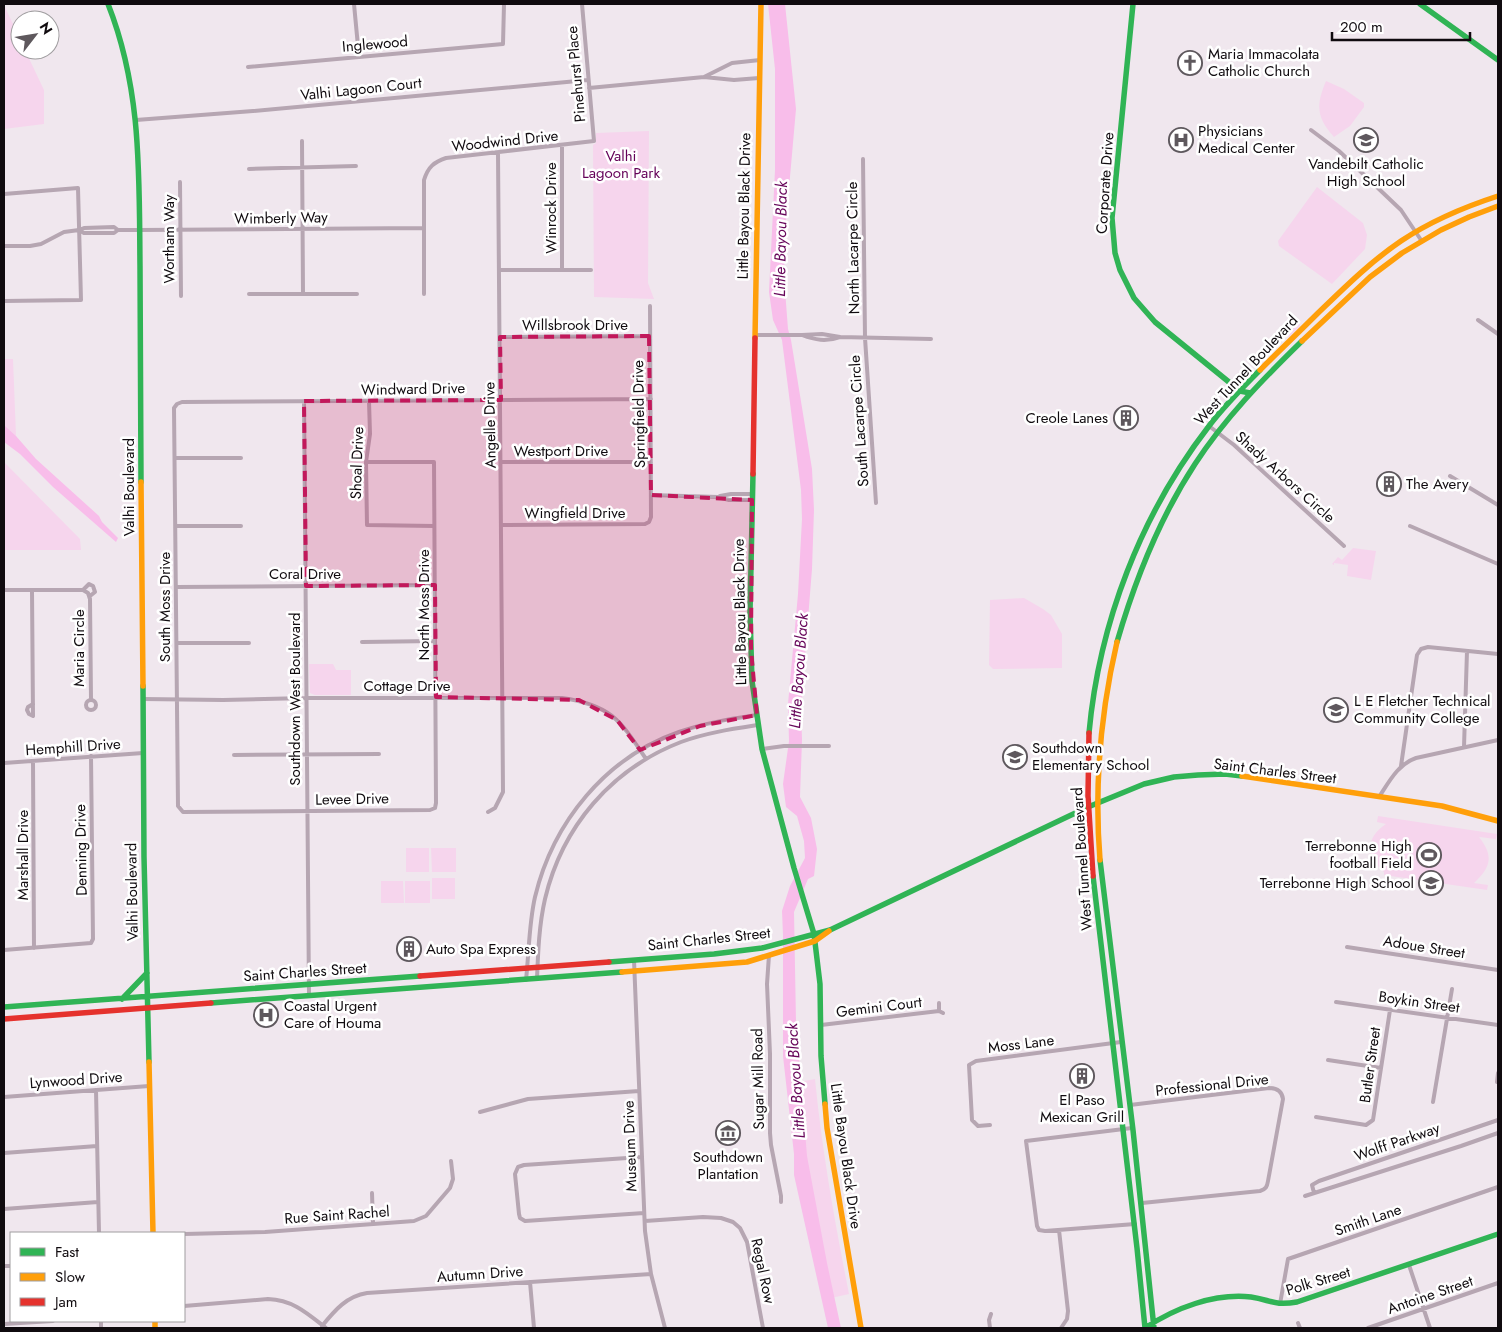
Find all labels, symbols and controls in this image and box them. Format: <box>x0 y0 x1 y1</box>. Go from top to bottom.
north arrow <box>10 10 60 60</box>
scale bar <box>1332 10 1470 42</box>
text: 200 m <box>1340 16 1383 38</box>
text: N <box>35 18 58 38</box>
street label: Pinehurst Place <box>561 25 591 123</box>
street label: Inglewood <box>341 30 409 58</box>
place label: Maria Immacolata Catholic Church <box>1208 43 1319 82</box>
church icon: Maria Immacolata Catholic Church <box>1177 50 1203 76</box>
street label: Valhi Lagoon Court <box>299 72 423 106</box>
place label: Physicians Medical Center <box>1198 120 1296 159</box>
street label: Woodwind Drive <box>451 124 560 158</box>
hospital icon: Physicians Medical Center <box>1168 127 1194 153</box>
school or university icon: Vandebilt Catholic High School <box>1353 127 1379 153</box>
street label: Corporate Drive <box>1090 131 1120 235</box>
street label: Little Bayou Black Drive <box>732 132 756 280</box>
park label: Valhi Lagoon Park <box>582 145 660 184</box>
place label: Vandebilt Catholic High School <box>1308 153 1424 192</box>
street label: Winrock Drive <box>540 162 562 254</box>
water label: Little Bayou Black <box>768 180 793 297</box>
street label: North Lacarpe Circle <box>841 181 865 315</box>
street label: Wortham Way <box>158 194 180 283</box>
street label: Wimberly Way <box>234 206 328 230</box>
street label: West Tunnel Boulevard <box>1189 310 1303 430</box>
street label: Willsbrook Drive <box>522 314 628 336</box>
street label: South Lacarpe Circle <box>843 354 875 488</box>
street label: Springfield Drive <box>627 360 651 468</box>
street label: Windward Drive <box>361 377 466 401</box>
street label: Angelle Drive <box>478 381 502 468</box>
building icon: Creole Lanes <box>1113 405 1139 431</box>
place label: Creole Lanes <box>1026 407 1108 429</box>
street label: Shoal Drive <box>345 426 369 500</box>
street label: Shady Arbors Circle <box>1230 426 1340 528</box>
street label: Valhi Boulevard <box>118 438 140 536</box>
street label: Westport Drive <box>514 440 608 462</box>
building icon: The Avery <box>1376 471 1402 497</box>
place label: The Avery <box>1406 473 1469 495</box>
street label: Wingfield Drive <box>525 502 626 524</box>
street label: Little Bayou Black Drive <box>728 538 752 686</box>
street label: North Moss Drive <box>413 549 435 661</box>
street label: South Moss Drive <box>154 551 176 662</box>
street label: Coral Drive <box>269 563 341 585</box>
street label: Maria Circle <box>68 609 90 687</box>
water label: Little Bayou Black <box>783 611 814 730</box>
street label: Southdown West Boulevard <box>284 612 306 786</box>
street label: Cottage Drive <box>363 675 451 697</box>
place label: L E Fletcher Technical Community College <box>1354 690 1491 729</box>
school or university icon: L E Fletcher Technical Community College <box>1323 697 1349 723</box>
street label: Hemphill Drive <box>25 733 122 761</box>
place label: Southdown Elementary School <box>1032 737 1149 776</box>
school or university icon: Southdown Elementary School <box>1002 744 1028 770</box>
street label: Saint Charles Street <box>1212 753 1338 789</box>
street label: Levee Drive <box>315 787 389 811</box>
street label: West Tunnel Boulevard <box>1066 787 1098 931</box>
street label: Denning Drive <box>69 804 93 896</box>
street label: Marshall Drive <box>12 810 34 900</box>
place label: Terrebonne High football Field <box>1305 835 1412 874</box>
sports icon: Terrebonne High football Field <box>1416 842 1442 868</box>
street label: Valhi Boulevard <box>120 843 144 941</box>
school or university icon: Terrebonne High School <box>1418 870 1444 896</box>
place label: Terrebonne High School <box>1260 872 1414 894</box>
street label: Saint Charles Street <box>647 922 772 956</box>
street label: Adoue Street <box>1382 930 1467 964</box>
building icon: Auto Spa Express <box>396 936 422 962</box>
place label: Auto Spa Express <box>426 938 536 960</box>
street label: Saint Charles Street <box>243 957 368 987</box>
street label: Boykin Street <box>1377 985 1461 1019</box>
street label: Gemini Court <box>835 991 924 1023</box>
place label: Coastal Urgent Care of Houma <box>284 995 381 1034</box>
hospital icon: Coastal Urgent Care of Houma <box>253 1002 279 1028</box>
water label: Little Bayou Black <box>780 1021 811 1139</box>
street label: Butler Street <box>1354 1025 1386 1104</box>
street label: Sugar Mill Road <box>746 1028 770 1130</box>
street label: Moss Lane <box>987 1029 1056 1059</box>
building icon: El Paso Mexican Grill <box>1069 1063 1095 1089</box>
street label: Lynwood Drive <box>29 1066 124 1094</box>
street label: Professional Drive <box>1154 1068 1270 1102</box>
street label: Little Bayou Black Drive <box>825 1082 867 1230</box>
place label: El Paso Mexican Grill <box>1040 1089 1124 1128</box>
street label: Museum Drive <box>617 1100 643 1192</box>
street label: Wolff Parkway <box>1351 1117 1443 1167</box>
museum icon: Southdown Plantation <box>715 1120 741 1146</box>
place label: Southdown Plantation <box>693 1146 763 1185</box>
street label: Smith Lane <box>1332 1198 1405 1242</box>
street label: Rue Saint Rachel <box>284 1200 390 1230</box>
legend <box>10 1232 185 1322</box>
street label: Regal Row <box>745 1236 781 1307</box>
text: Fast <box>55 1241 79 1263</box>
street label: Autumn Drive <box>436 1260 524 1288</box>
street label: Polk Street <box>1283 1261 1353 1301</box>
text: Slow <box>55 1266 86 1288</box>
street label: Antoine Street <box>1384 1270 1476 1320</box>
text: Jam <box>53 1291 78 1313</box>

